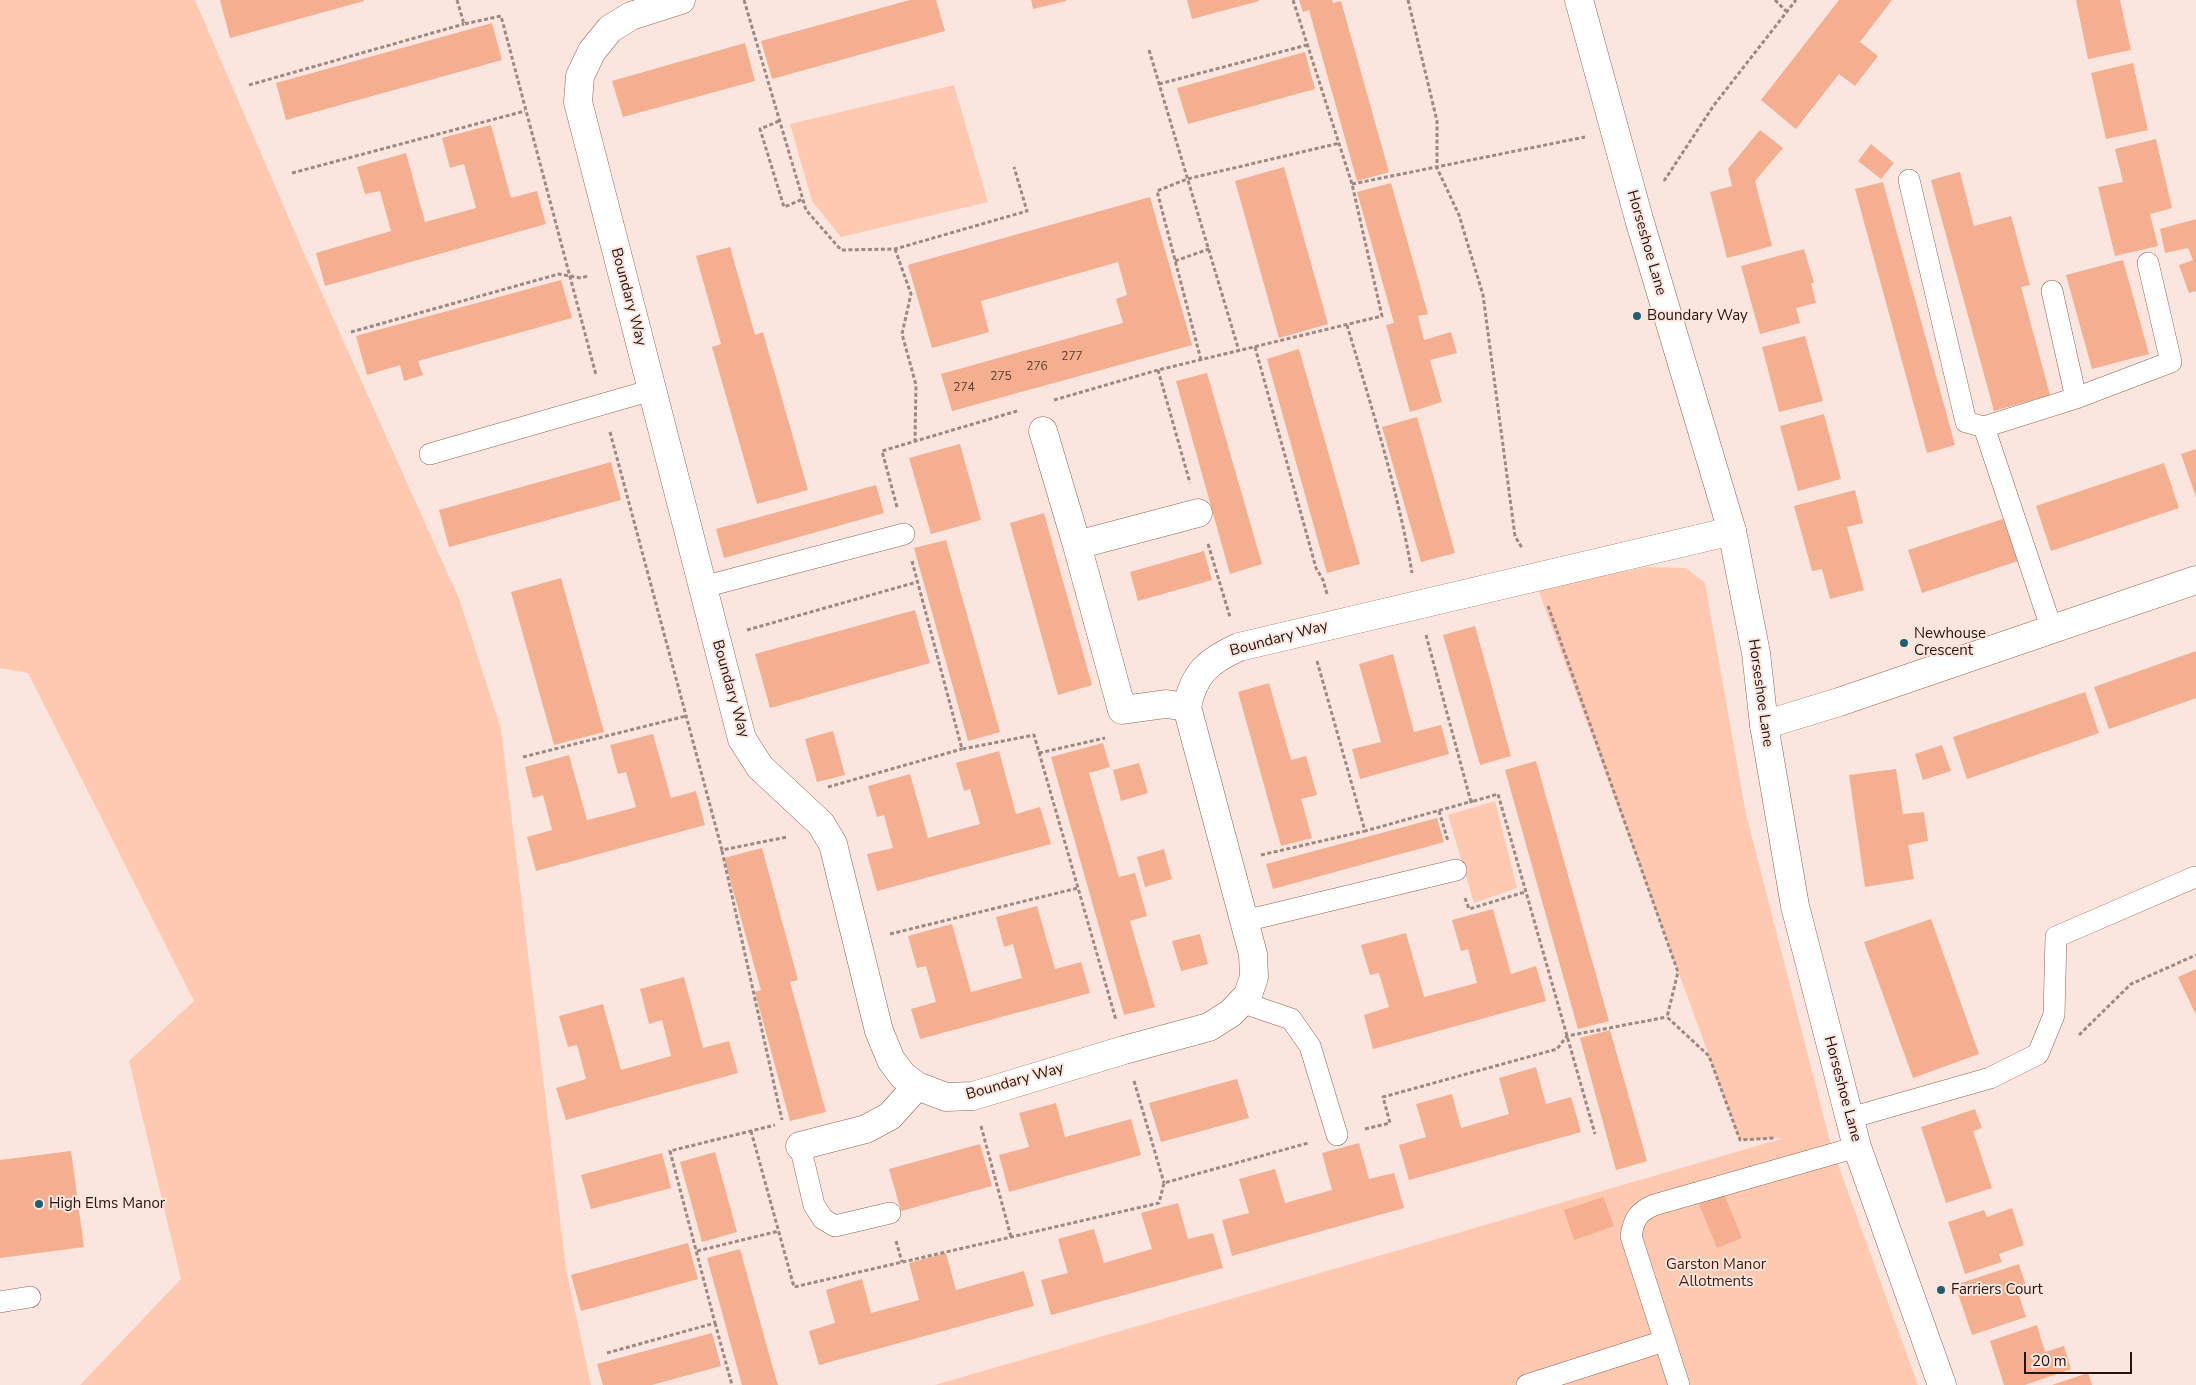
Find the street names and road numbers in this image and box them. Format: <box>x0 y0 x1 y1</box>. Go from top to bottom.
street label: Horseshoe Lane <box>1622 188 1670 298</box>
street label: Boundary Way <box>606 246 650 348</box>
street label: Boundary Way <box>1228 617 1330 661</box>
street label: Boundary Way <box>707 638 753 740</box>
street label: Horseshoe Lane <box>1744 638 1776 748</box>
street label: Horseshoe Lane <box>1819 1034 1865 1144</box>
street label: Boundary Way <box>964 1059 1066 1105</box>

